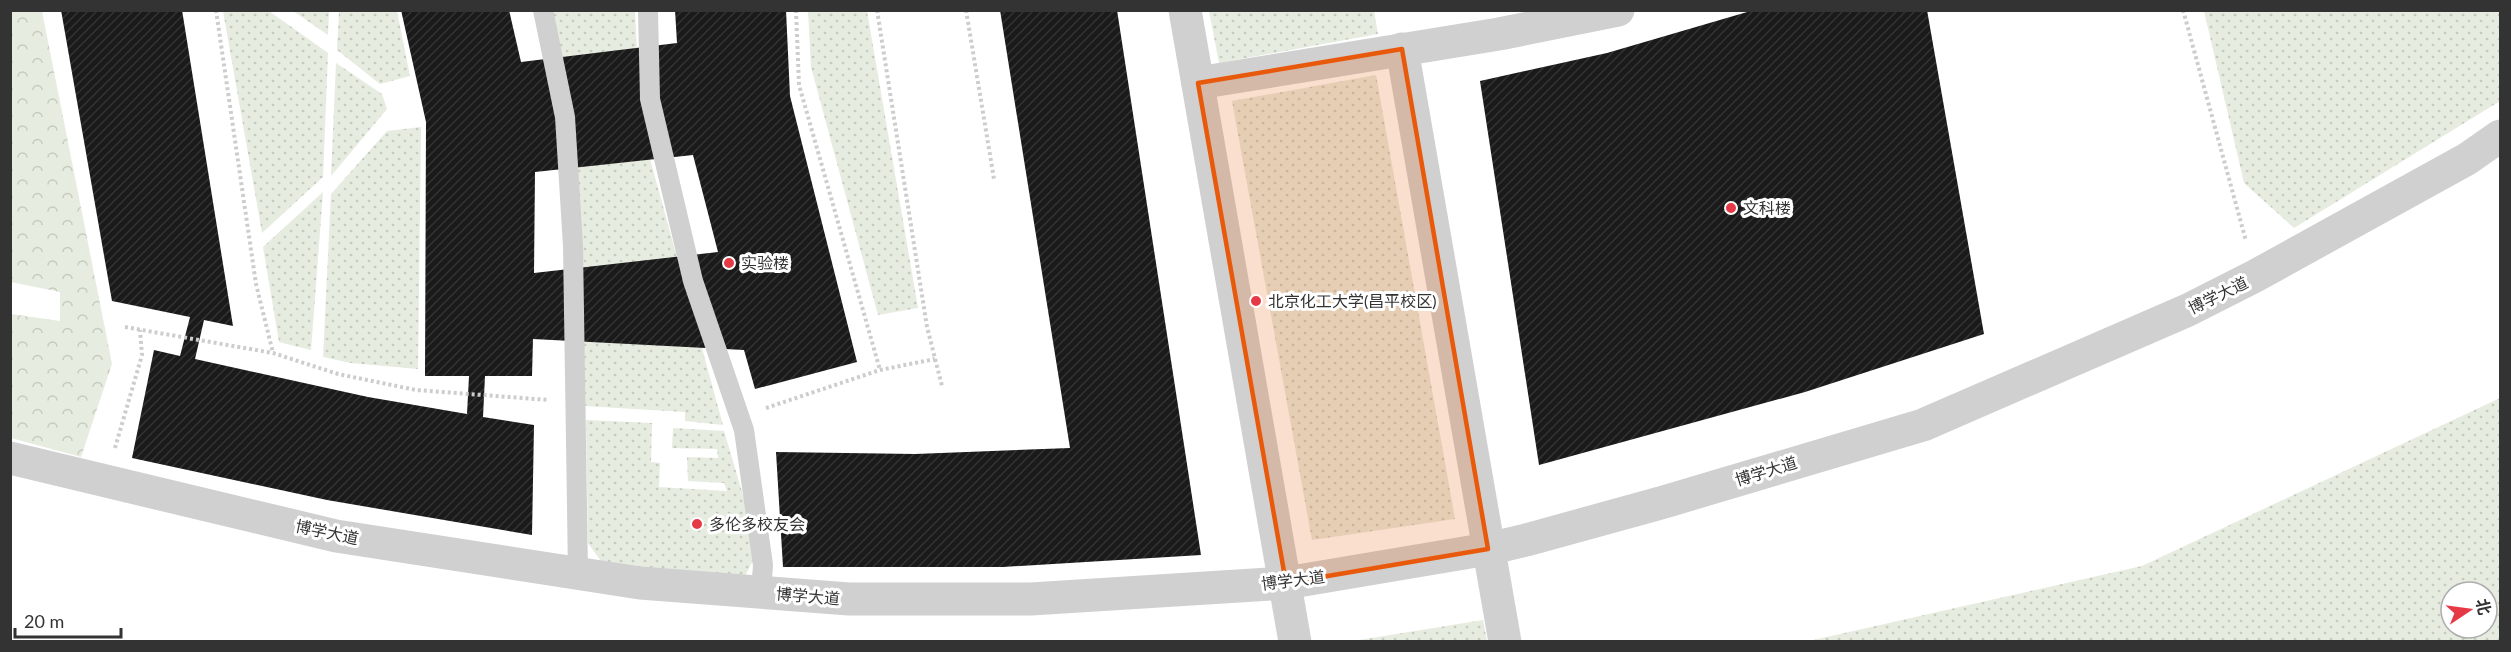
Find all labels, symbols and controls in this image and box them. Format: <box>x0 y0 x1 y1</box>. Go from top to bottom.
place label: 文科楼 <box>1743 198 1791 217</box>
marker: 文科楼 <box>1724 201 1738 215</box>
place label: 实验楼 <box>741 253 789 272</box>
marker: 实验楼 <box>722 256 736 270</box>
street label: 博学大道 <box>2185 272 2251 317</box>
place label: 北京化工大学(昌平校区) <box>1268 291 1437 310</box>
marker: 北京化工大学(昌平校区) <box>1249 294 1263 308</box>
street label: 博学大道 <box>1732 452 1799 489</box>
place label: 多伦多校友会 <box>709 514 805 533</box>
street label: 博学大道 <box>294 516 360 547</box>
marker: 多伦多校友会 <box>690 517 704 531</box>
street label: 博学大道 <box>1260 566 1326 593</box>
north arrow <box>2439 580 2499 640</box>
street label: 博学大道 <box>775 583 841 608</box>
text: 北 <box>2473 597 2495 616</box>
scale bar <box>15 601 122 639</box>
text: 20 m <box>24 610 64 632</box>

